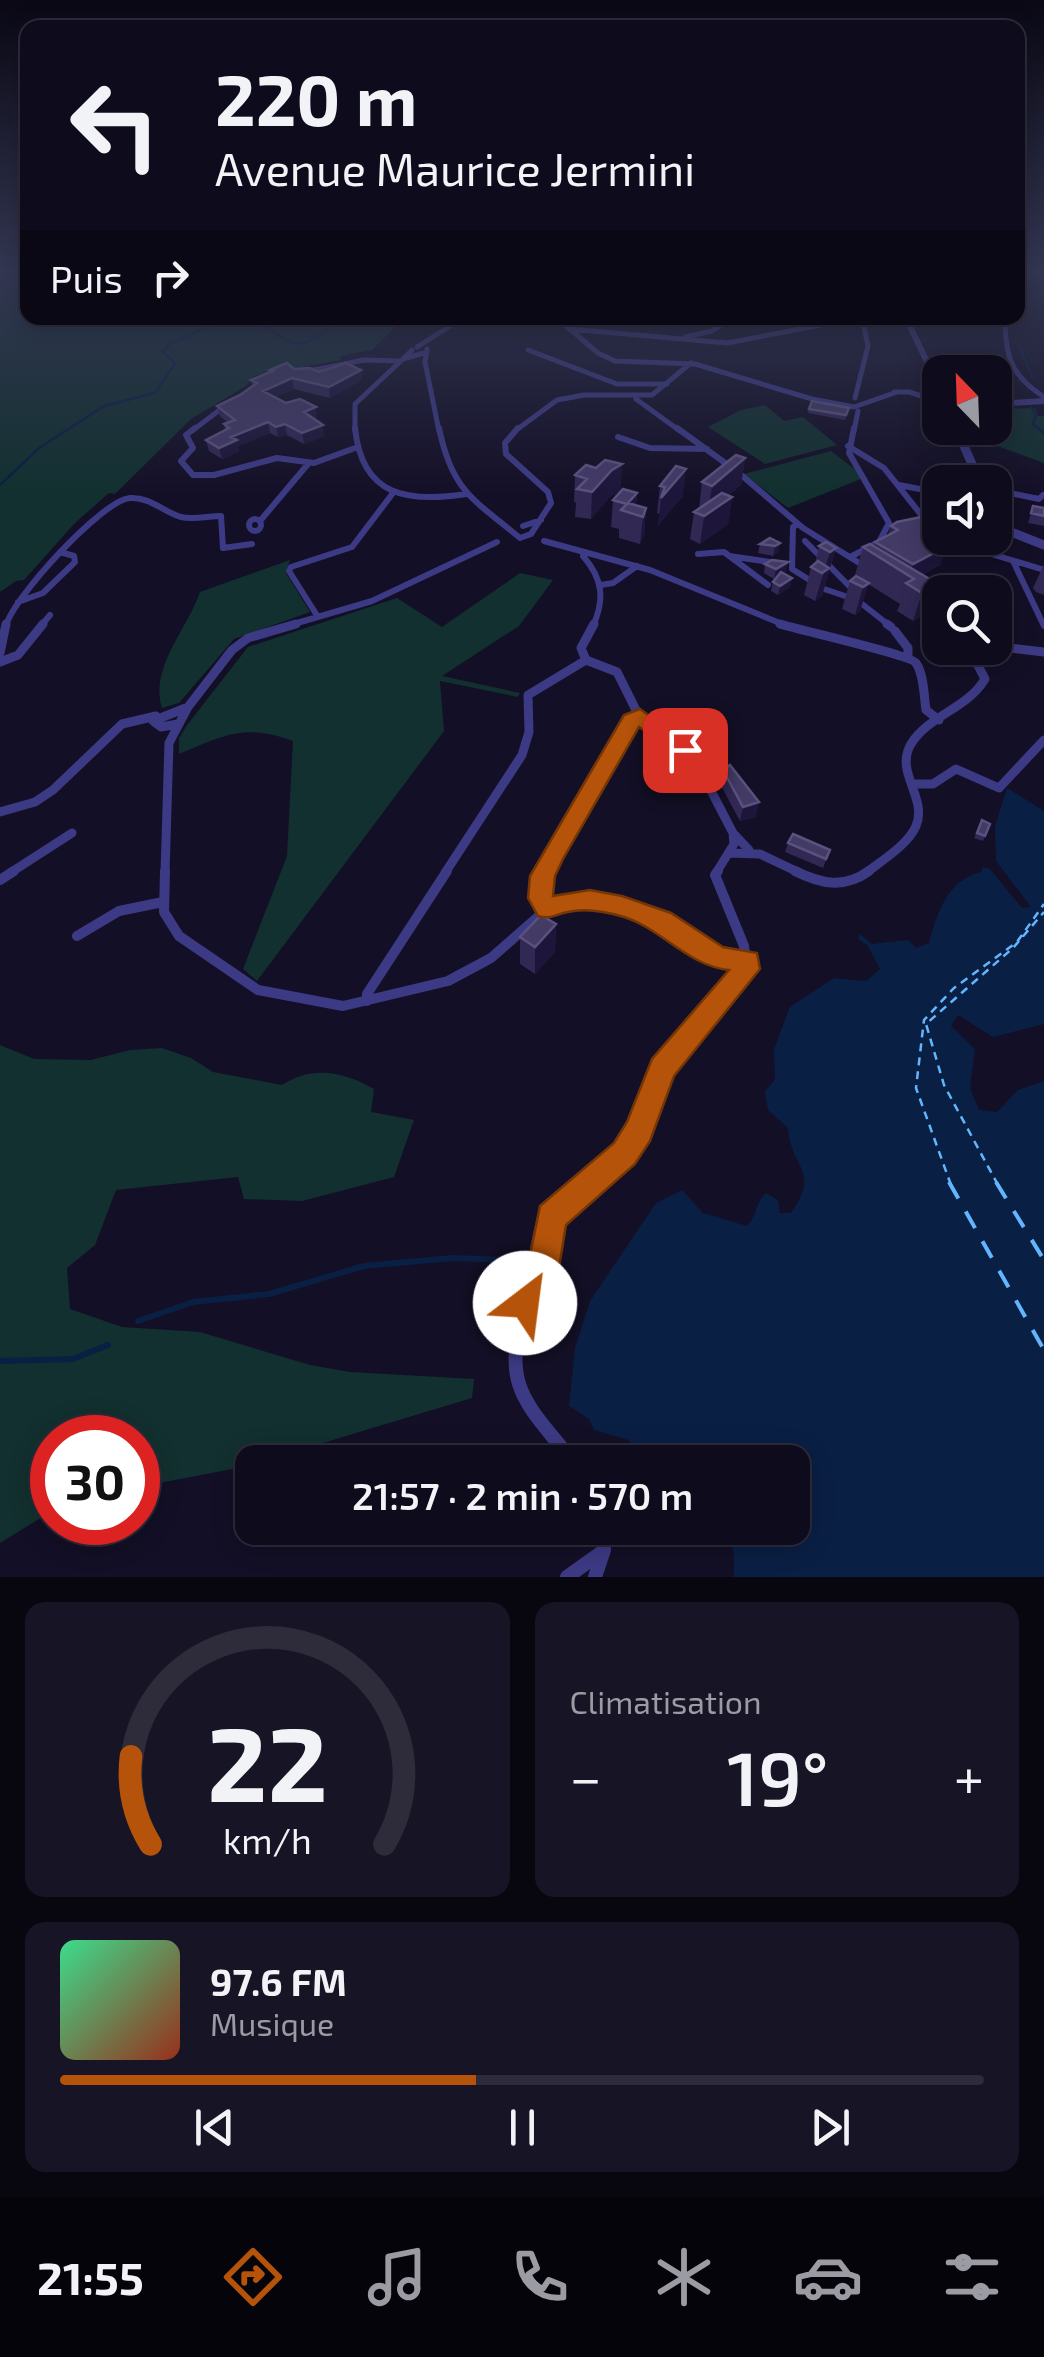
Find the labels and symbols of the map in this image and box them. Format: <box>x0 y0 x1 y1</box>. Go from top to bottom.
north arrow <box>922 355 1012 445</box>
pin <box>643 708 728 793</box>
position arrow <box>473 1251 577 1355</box>
speed limit sign: 30 <box>30 1415 160 1545</box>

